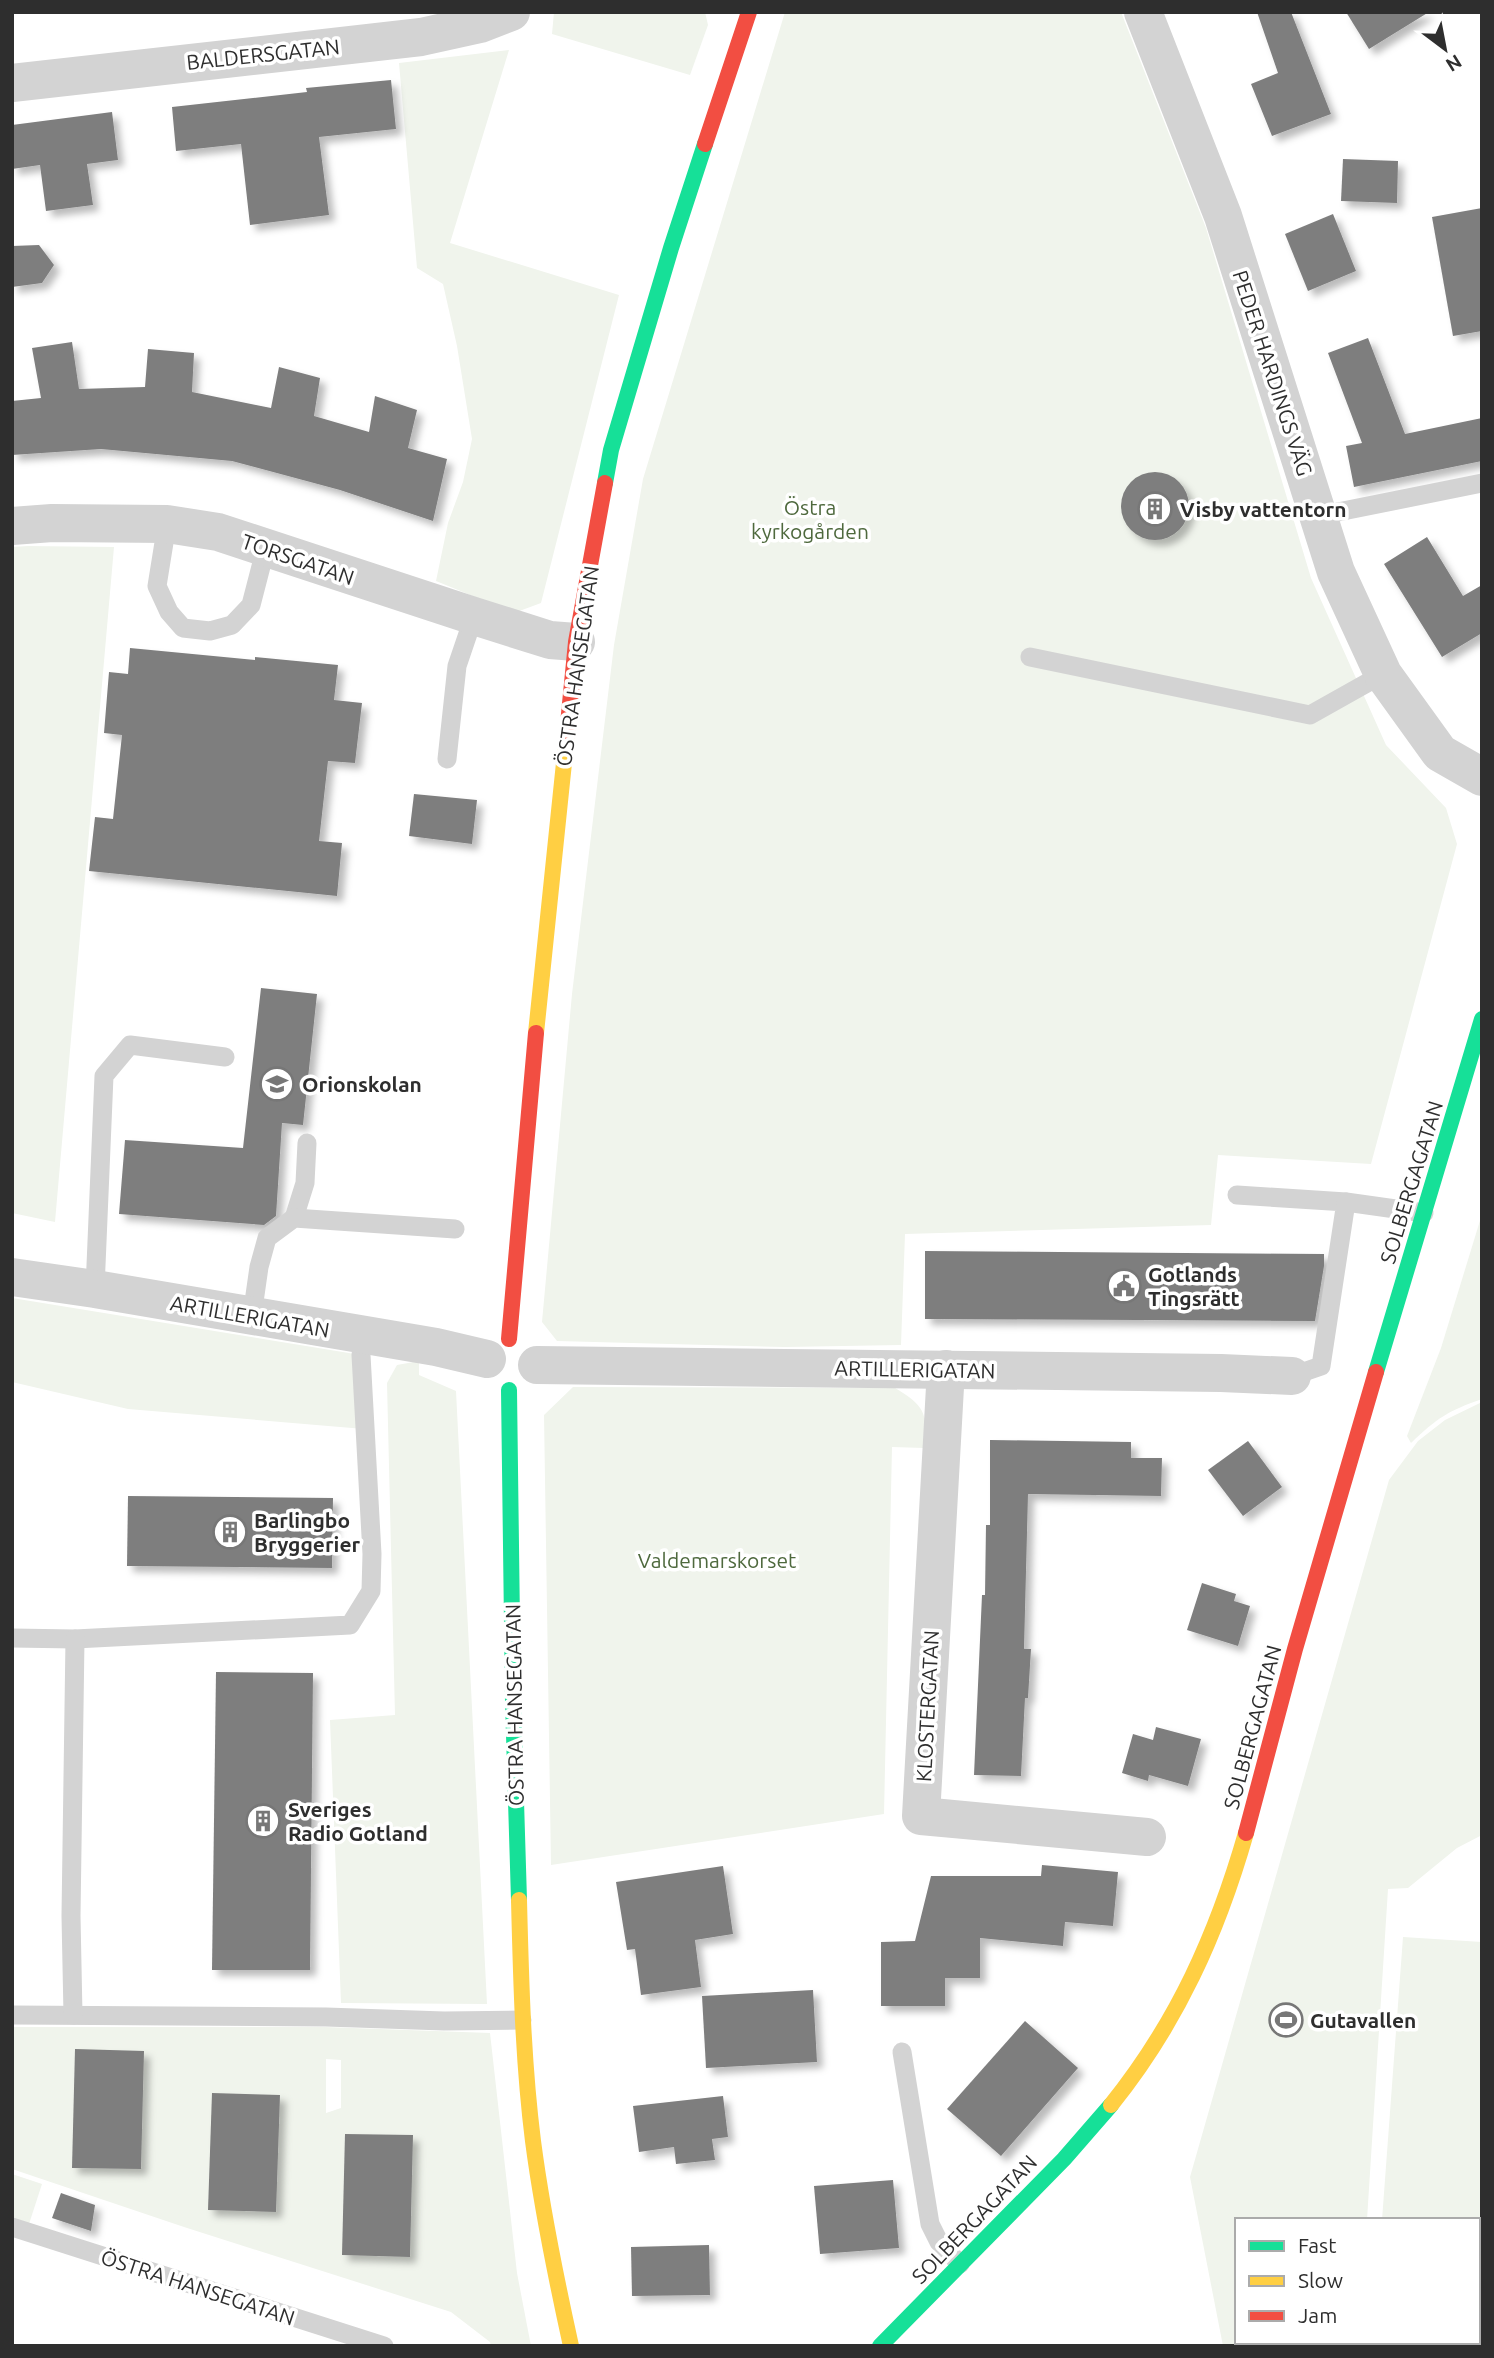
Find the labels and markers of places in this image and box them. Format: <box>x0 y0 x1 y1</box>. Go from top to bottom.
building icon: Visby vattentorn <box>1136 490 1174 528</box>
place label: Visby vattentorn <box>1180 497 1347 521</box>
school or university icon: Orionskolan <box>258 1065 296 1103</box>
place label: Orionskolan <box>302 1072 422 1096</box>
place label: Gotlands Tingsrätt <box>1148 1262 1240 1310</box>
public building icon: Gotlands Tingsrätt <box>1105 1267 1143 1305</box>
place label: Barlingbo Bryggerier <box>254 1508 360 1556</box>
building icon: Barlingbo Bryggerier <box>211 1513 249 1551</box>
place label: Sveriges Radio Gotland <box>288 1797 428 1845</box>
building icon: Sveriges Radio Gotland <box>244 1802 282 1840</box>
sports icon: Gutavallen <box>1267 2001 1305 2039</box>
place label: Gutavallen <box>1310 2008 1416 2032</box>

